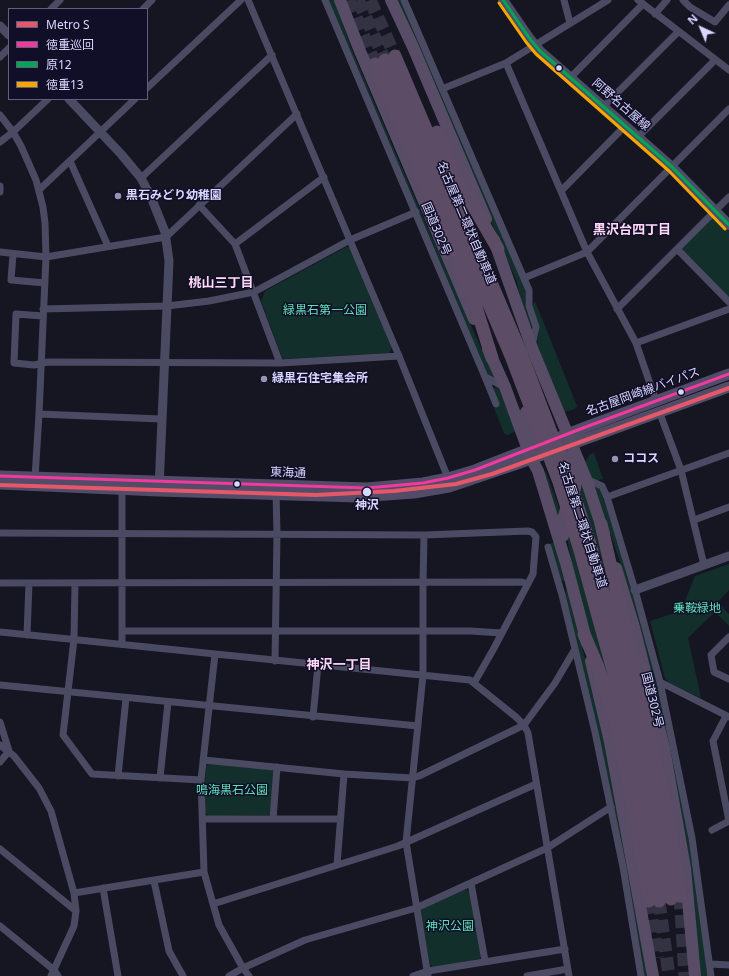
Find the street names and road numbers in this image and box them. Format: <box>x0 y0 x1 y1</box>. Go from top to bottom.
street label: 阿野名古屋線 <box>589 76 653 134</box>
street label: 名古屋第二環状自動車道 <box>434 159 498 287</box>
street label: 国道302号 <box>418 200 454 258</box>
street label: 名古屋岡崎線バイパス <box>584 365 702 419</box>
street label: 名古屋第二環状自動車道 <box>555 460 609 590</box>
street label: 東海通 <box>270 465 306 481</box>
street label: 国道302号 <box>638 671 666 729</box>

